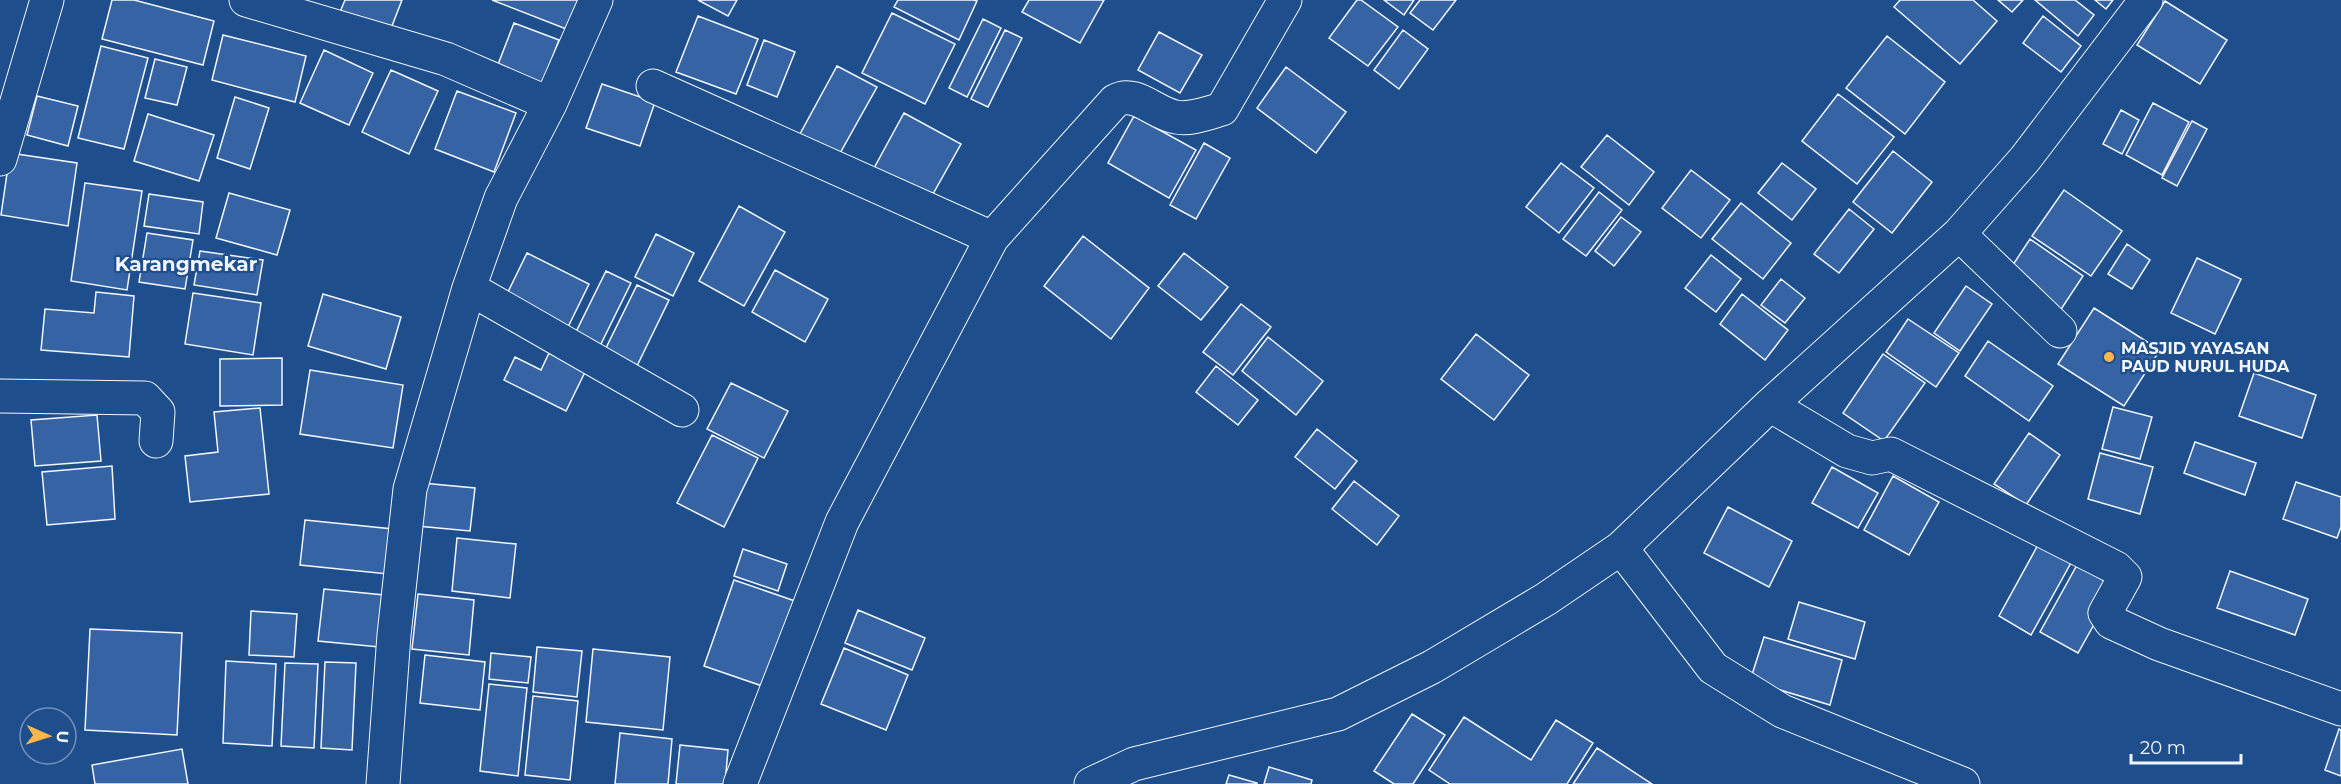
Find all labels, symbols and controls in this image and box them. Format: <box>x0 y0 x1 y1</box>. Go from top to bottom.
district label: Karangmekar <box>115 252 258 276</box>
place label: MASJID YAYASAN PAUD NURUL HUDA <box>2121 339 2290 376</box>
marker: MASJID YAYASAN PAUD NURUL HUDA <box>2102 350 2116 364</box>
north arrow <box>18 706 78 766</box>
scale bar <box>2131 727 2240 765</box>
text: U <box>53 730 72 744</box>
text: 20 m <box>2140 737 2186 759</box>

